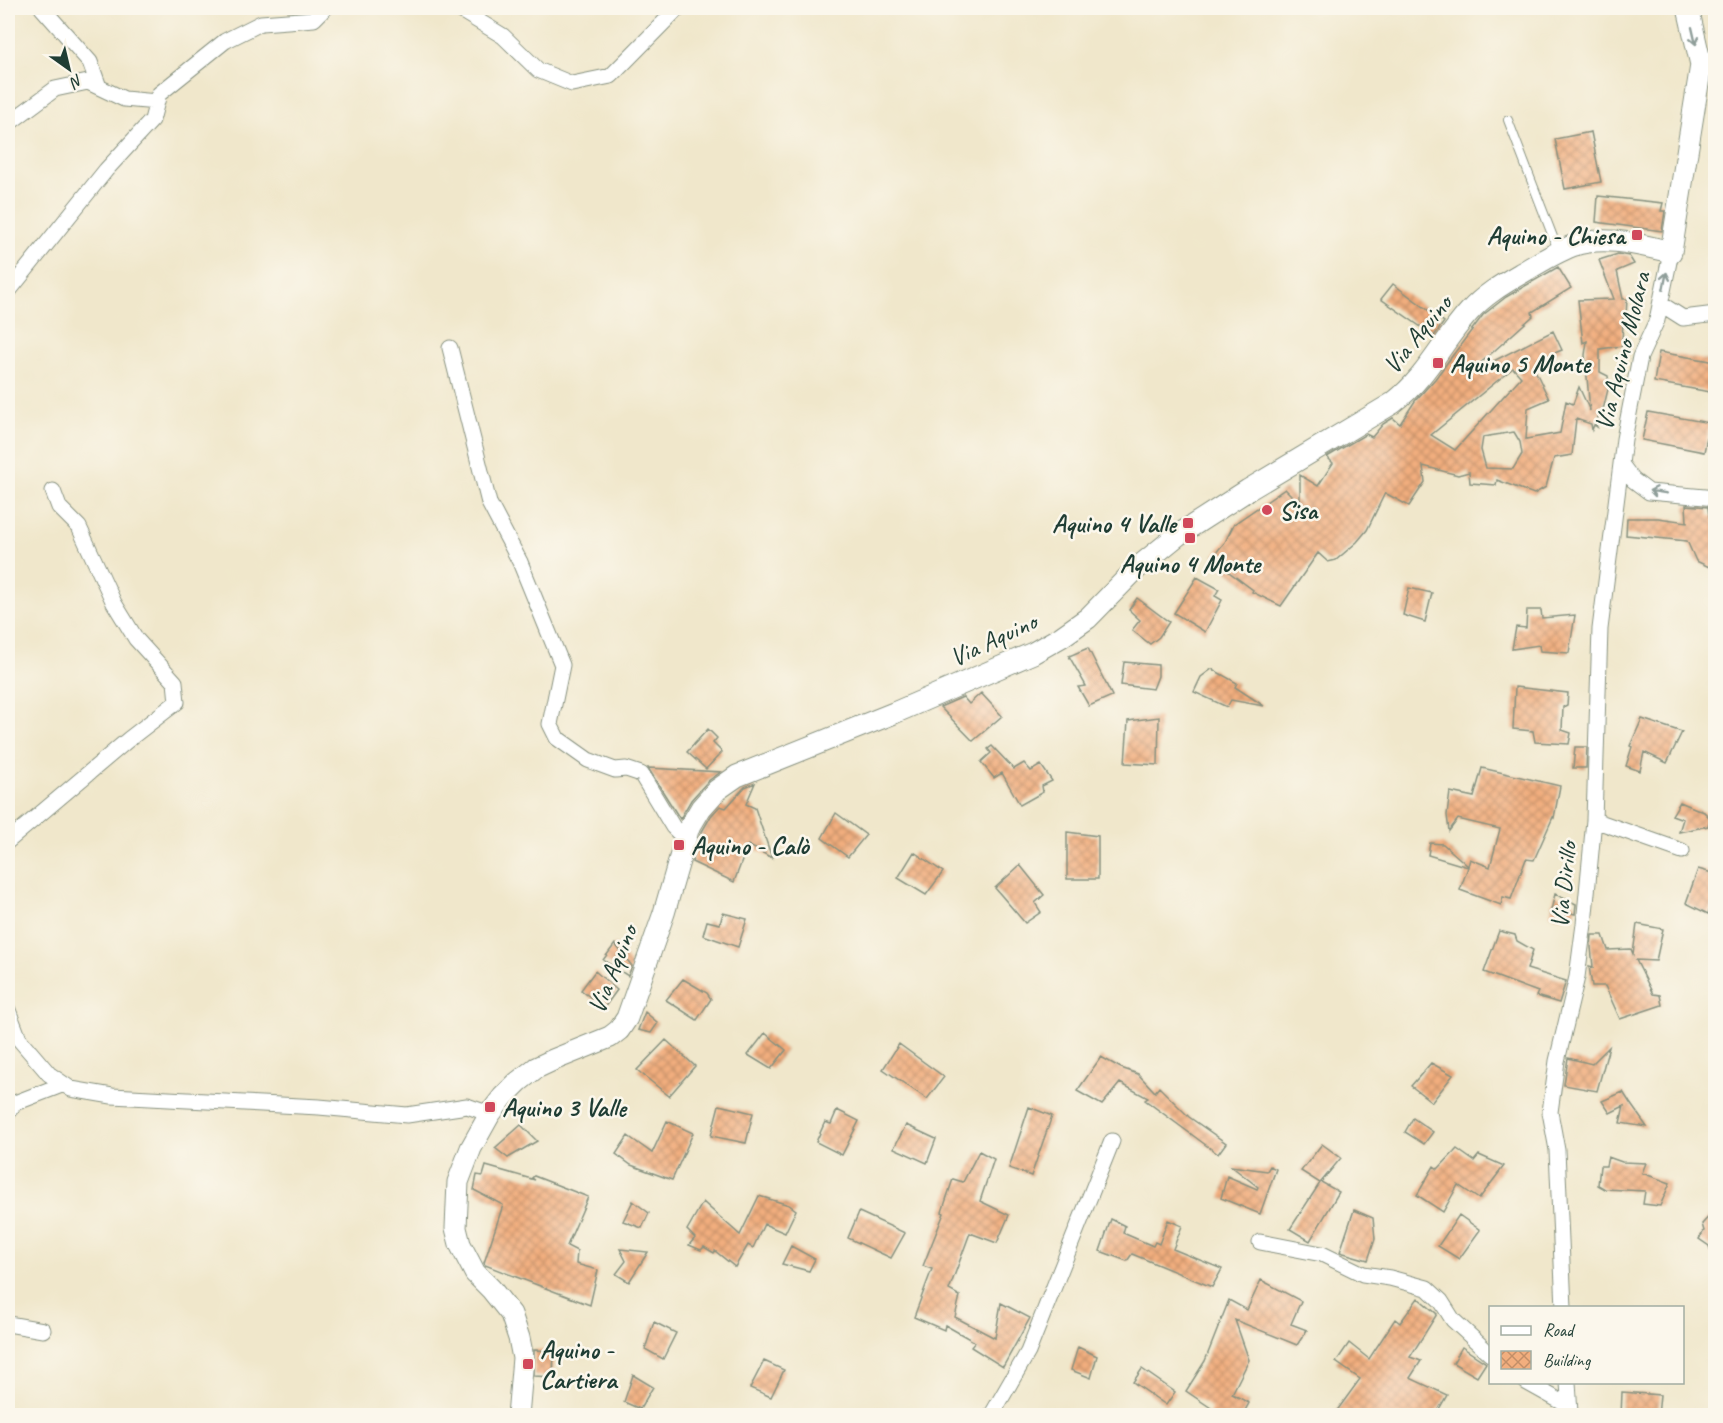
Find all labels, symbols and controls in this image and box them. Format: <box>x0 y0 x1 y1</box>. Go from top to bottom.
one-way arrow <box>1689 26 1700 45</box>
north arrow <box>39 39 99 99</box>
text: N <box>65 70 87 93</box>
place label: Aquino - Chiesa <box>1487 219 1627 252</box>
marker: Aquino - Chiesa <box>1630 228 1644 242</box>
street label: Via Aquino Molara <box>1587 267 1658 434</box>
one-way arrow <box>1660 272 1671 292</box>
street label: Via Aquino <box>1376 286 1461 381</box>
place label: Aquino 5 Monte <box>1450 347 1592 380</box>
marker: Aquino 5 Monte <box>1431 356 1445 370</box>
one-way arrow <box>1648 486 1668 497</box>
place label: Sisa <box>1279 494 1320 527</box>
marker: Sisa <box>1260 503 1274 517</box>
place label: Aquino 4 Valle <box>1052 507 1178 540</box>
marker: Aquino 4 Valle <box>1181 516 1195 530</box>
marker: Aquino 4 Monte <box>1183 531 1197 545</box>
place label: Aquino 4 Monte <box>1120 547 1263 580</box>
street label: Via Aquino <box>944 604 1045 674</box>
place label: Aquino - Calò <box>691 829 810 862</box>
street label: Via Dirillo <box>1543 837 1585 930</box>
marker: Aquino - Calò <box>672 838 686 852</box>
street label: Via Aquino <box>580 918 646 1018</box>
place label: Aquino 3 Valle <box>502 1091 628 1124</box>
marker: Aquino 3 Valle <box>483 1100 497 1114</box>
legend <box>1489 1306 1684 1384</box>
text: Road <box>1543 1319 1576 1341</box>
place label: Aquino - Cartiera <box>540 1333 619 1396</box>
text: Building <box>1543 1349 1592 1371</box>
marker: Aquino - Cartiera <box>521 1357 535 1371</box>

